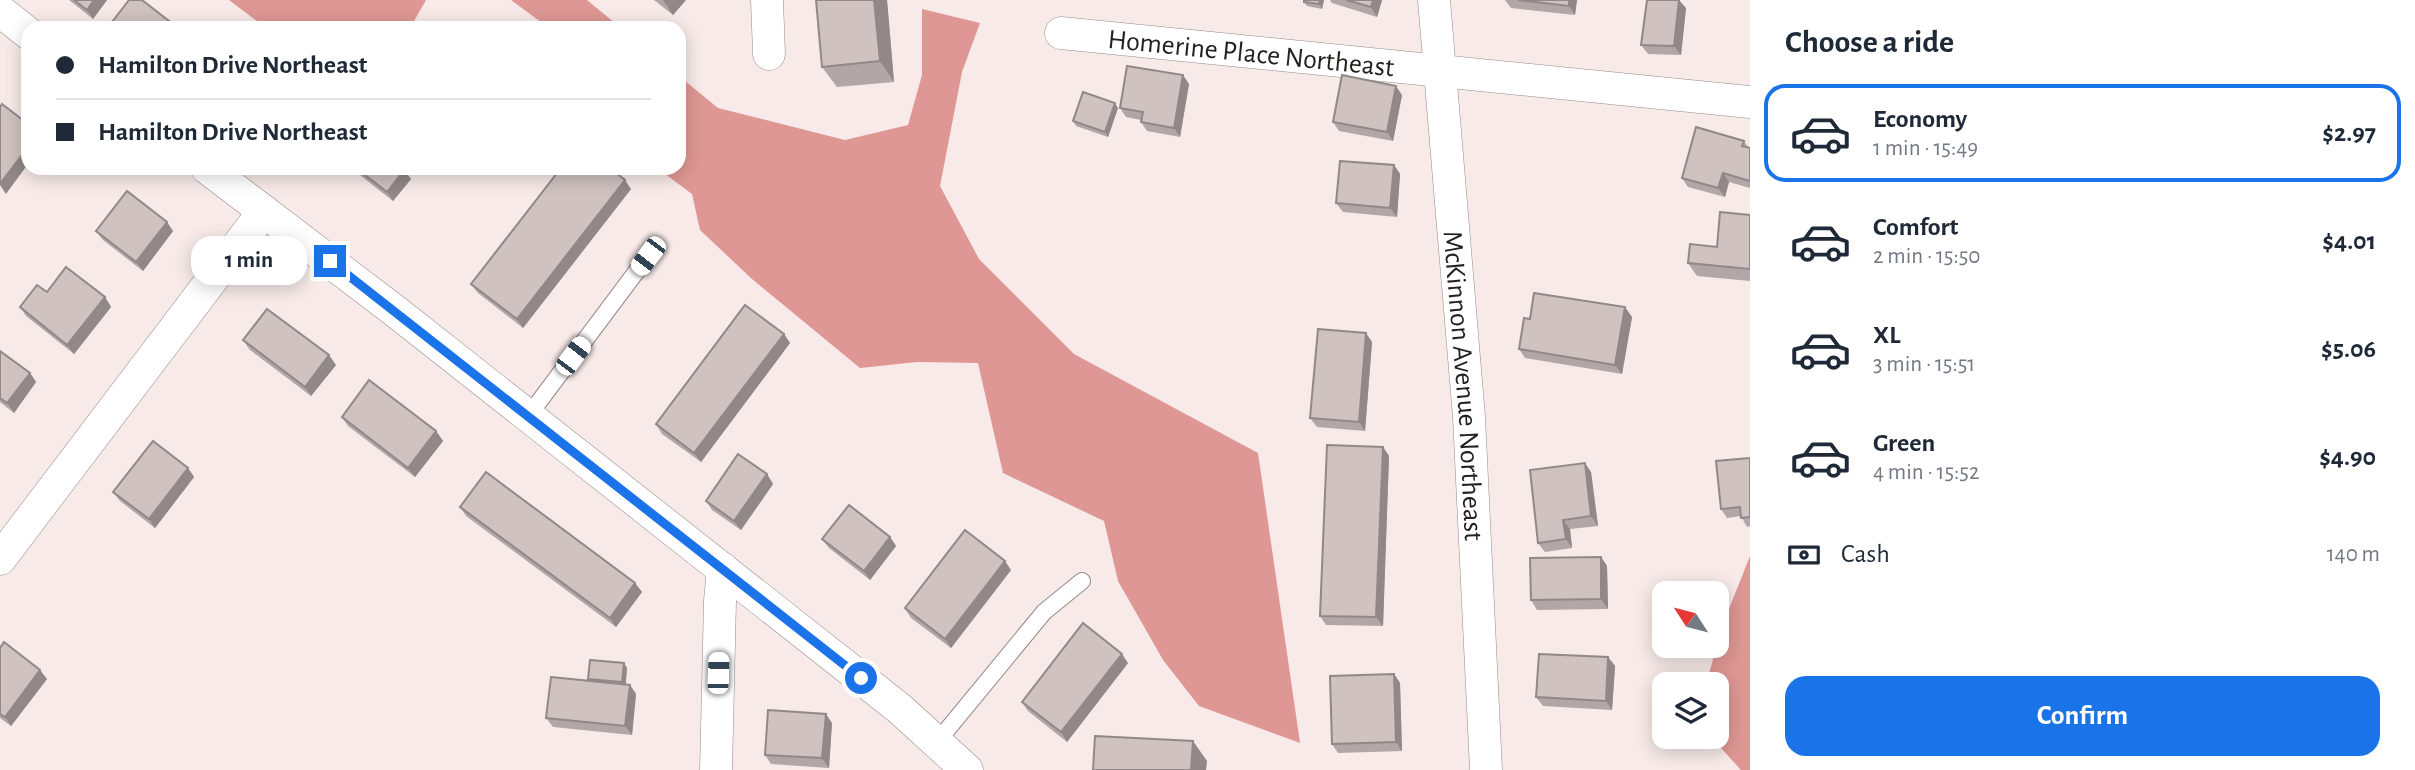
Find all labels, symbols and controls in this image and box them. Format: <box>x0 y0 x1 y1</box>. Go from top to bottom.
street label: Homerine Place Northeast <box>1106 26 1395 82</box>
text: Choose a ride <box>1785 26 1954 58</box>
text: Hamilton Drive Northeast <box>98 52 367 78</box>
icon: car <box>1789 102 1852 165</box>
text: Economy <box>1873 106 1967 132</box>
text: Hamilton Drive Northeast <box>98 119 367 145</box>
text: $2.97 <box>2322 120 2376 146</box>
text: 1 min · 15:49 <box>1873 137 1978 160</box>
icon: car <box>1789 210 1852 273</box>
text: Comfort <box>1873 214 1958 240</box>
text: $4.01 <box>2322 228 2376 254</box>
street label: McKinnon Avenue Northeast <box>1437 230 1487 542</box>
car <box>627 233 670 279</box>
callout: 1 min <box>190 236 306 286</box>
route end <box>314 245 346 277</box>
text: 2 min · 15:50 <box>1873 245 1981 268</box>
text: 1 min <box>225 249 273 272</box>
icon: car <box>1789 318 1852 381</box>
text: XL <box>1873 322 1900 348</box>
car <box>552 333 595 379</box>
text: $5.06 <box>2321 336 2376 362</box>
text: 3 min · 15:51 <box>1873 353 1975 376</box>
icon: car <box>1789 426 1852 489</box>
text: Green <box>1873 430 1935 456</box>
text: $4.90 <box>2319 444 2376 470</box>
text: 4 min · 15:52 <box>1873 461 1979 484</box>
icon: cash <box>1785 536 1823 574</box>
text: Cash <box>1841 541 1890 567</box>
text: 140 m <box>2327 543 2380 566</box>
north arrow <box>1652 581 1729 658</box>
map controls <box>1652 581 1729 749</box>
car <box>707 652 730 694</box>
route start <box>845 662 877 694</box>
button: layers <box>1652 672 1729 749</box>
button: Confirm <box>1785 676 2380 756</box>

